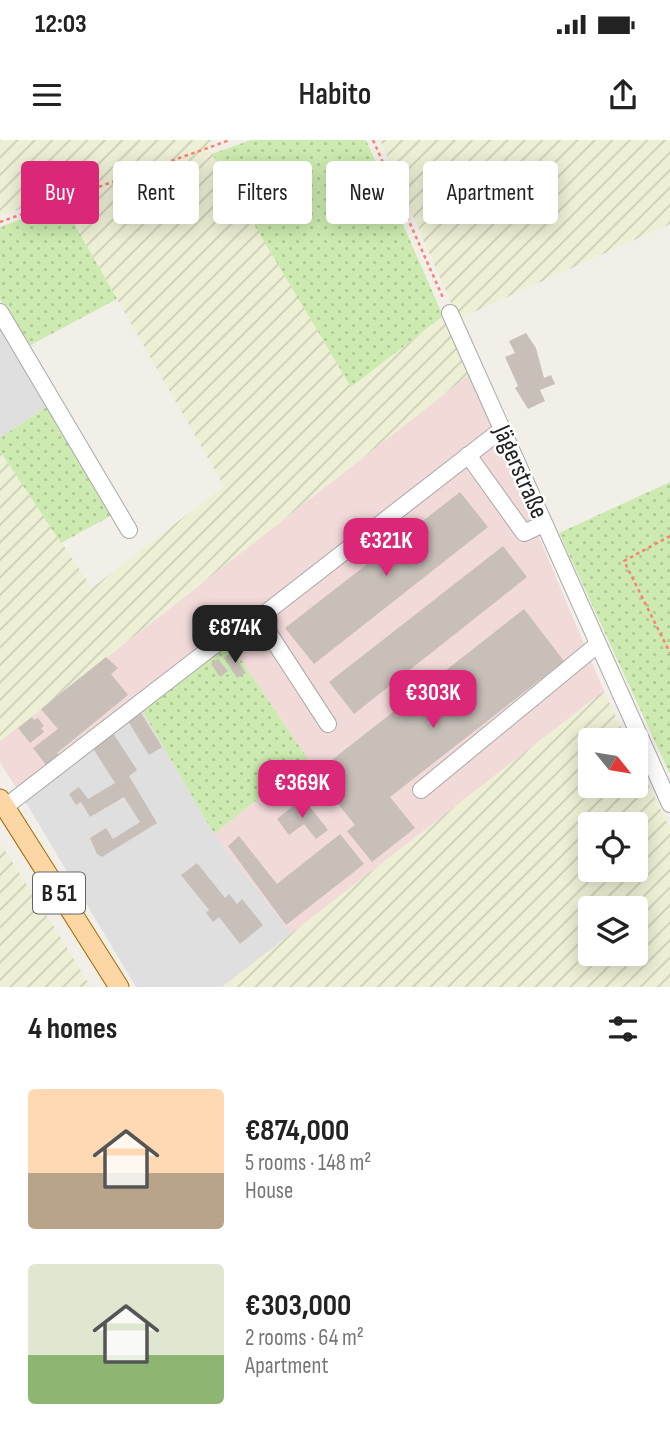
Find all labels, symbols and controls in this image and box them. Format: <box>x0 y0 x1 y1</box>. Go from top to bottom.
text: 12:03 <box>35 9 87 40</box>
text: Habito <box>298 75 372 114</box>
icon: menu <box>28 76 66 114</box>
icon: share <box>604 76 642 114</box>
chip: Buy <box>21 161 99 224</box>
chip: Rent <box>113 161 199 224</box>
chip: Filters <box>213 161 312 224</box>
chip: New <box>326 161 409 224</box>
chip: Apartment <box>423 161 558 224</box>
street label: Jägerstraße <box>485 420 554 523</box>
pin: €321K <box>337 518 435 578</box>
text: €321K <box>359 527 413 555</box>
pin: €874K <box>186 606 284 665</box>
text: €874K <box>208 614 262 642</box>
pin: €303K <box>384 670 482 730</box>
text: €303K <box>405 679 461 707</box>
north arrow <box>578 728 648 798</box>
map controls <box>578 728 648 966</box>
pin: €369K <box>253 760 351 820</box>
text: €369K <box>274 769 330 797</box>
button: locate <box>578 812 648 882</box>
road number: B 51 <box>33 872 85 914</box>
button: layers <box>578 896 648 966</box>
icon: filters <box>604 1010 642 1048</box>
text: 4 homes <box>28 1011 117 1047</box>
text: €874,000 <box>245 1113 349 1149</box>
icon: home <box>84 1117 168 1201</box>
text: 5 rooms · 148 m² <box>245 1149 372 1177</box>
text: House <box>245 1177 293 1205</box>
text: €303,000 <box>245 1288 351 1324</box>
icon: home <box>84 1292 168 1376</box>
text: 2 rooms · 64 m² <box>245 1324 364 1352</box>
text: Apartment <box>245 1352 329 1380</box>

